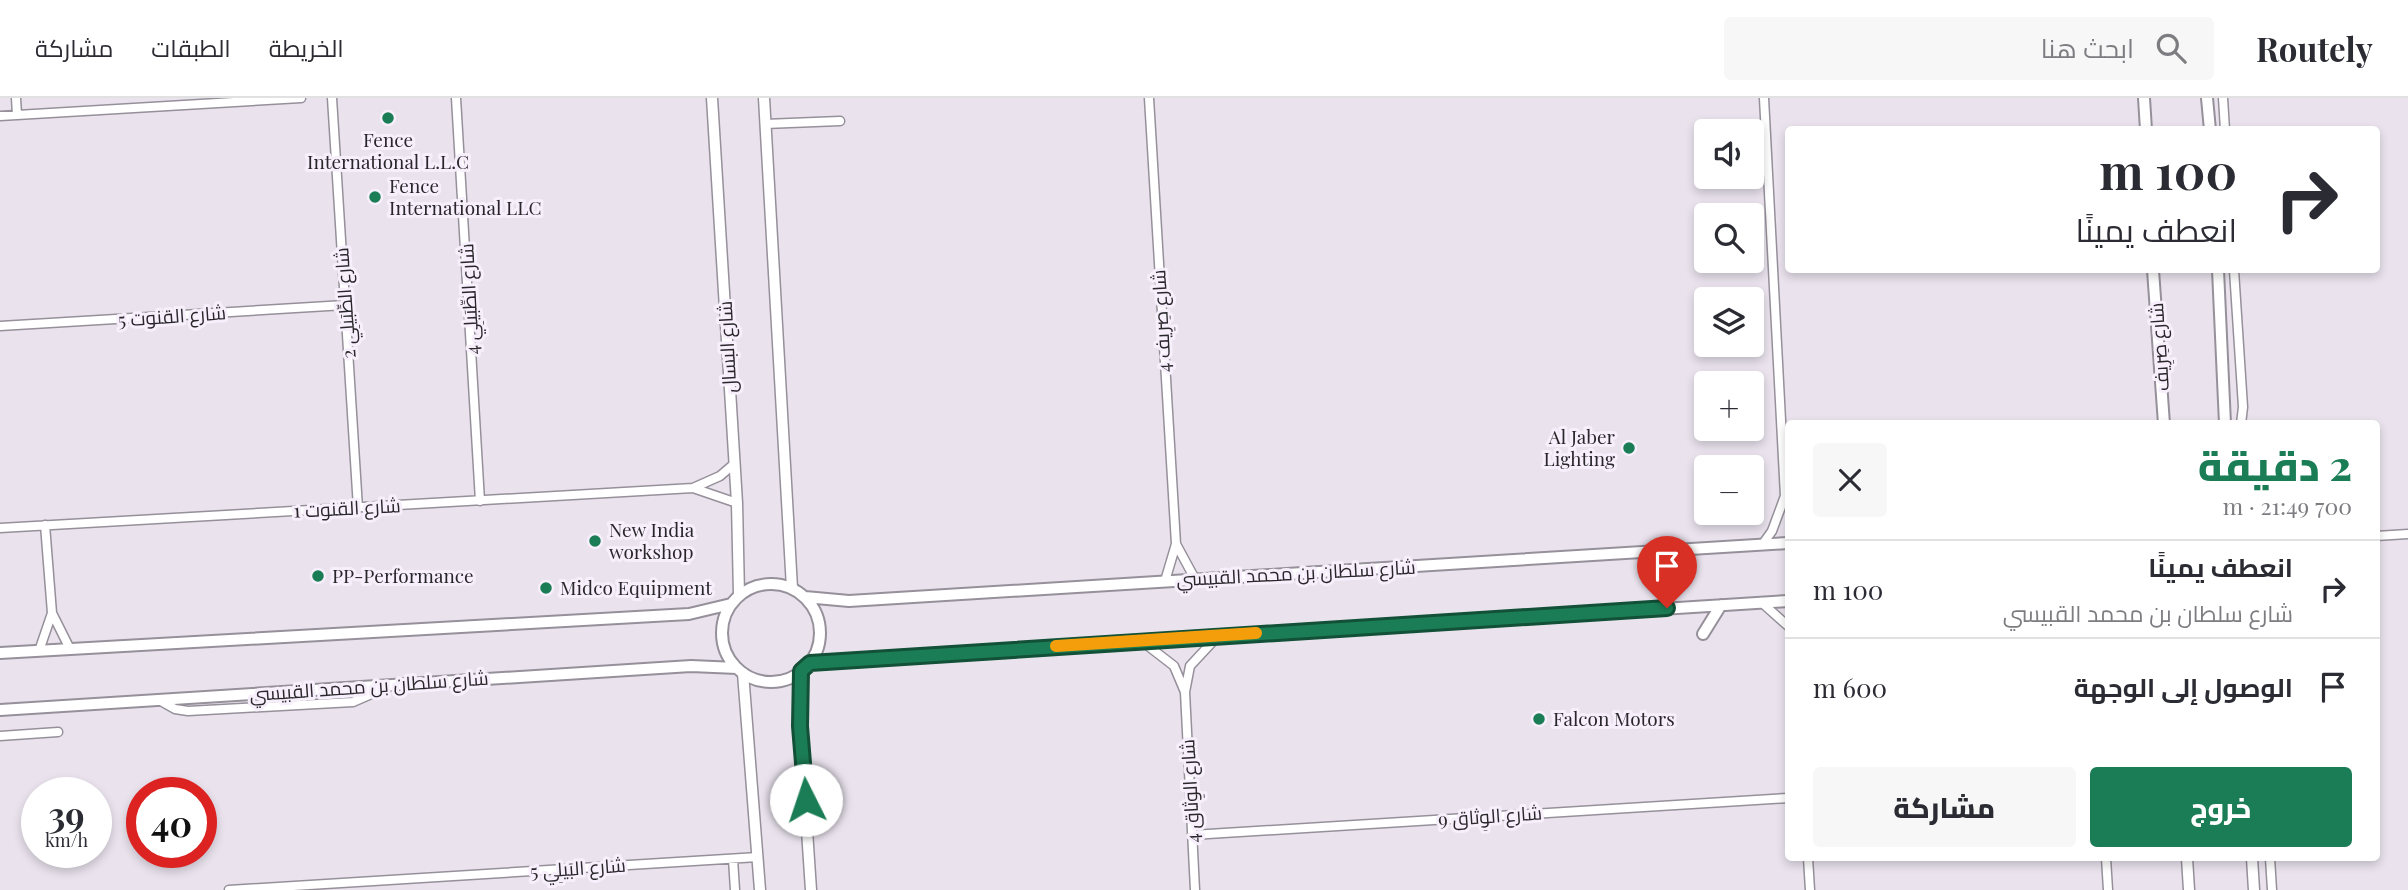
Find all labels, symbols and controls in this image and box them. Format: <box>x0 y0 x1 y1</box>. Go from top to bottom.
search box <box>1724 17 2214 80</box>
text: Routely <box>2256 26 2373 70</box>
icon: search <box>2152 29 2190 67</box>
text: ابحث هنا <box>2041 30 2134 65</box>
text: مشاركة <box>35 31 113 63</box>
text: الطبقات <box>151 31 231 63</box>
text: الخريطة <box>269 31 344 63</box>
marker: Fence International L.L.C <box>380 110 396 126</box>
map controls <box>1694 119 1764 525</box>
button: sound <box>1694 119 1764 189</box>
place label: Fence International L.L.C <box>307 126 469 174</box>
text: 100 m <box>2099 137 2237 202</box>
icon: right <box>2261 154 2352 245</box>
place label: Fence International LLC <box>389 172 541 220</box>
marker: Fence International LLC <box>367 189 383 205</box>
button: search <box>1694 203 1764 273</box>
text: انعطف يمينًا <box>2075 207 2237 250</box>
street label: شارع الطِّبَيلِي 4 <box>452 243 487 355</box>
street label: شارع الطِّبَيلِي 2 <box>327 247 364 359</box>
street label: شارع صِرِيف 4 <box>1144 269 1178 373</box>
button: layers <box>1694 287 1764 357</box>
street label: شارع القنوت 5 <box>117 298 227 334</box>
street label: شارع البسال <box>711 300 743 394</box>
street label: شارع صِرِيف <box>2142 302 2176 392</box>
button: + <box>1694 371 1764 441</box>
place label: Al Jaber Lighting <box>1544 423 1616 471</box>
text: 2 دقيقة <box>2198 436 2352 492</box>
marker: Al Jaber Lighting <box>1621 440 1637 456</box>
button: close <box>1813 443 1887 517</box>
button: − <box>1694 455 1764 525</box>
text: 700 m · 21:49 <box>2223 490 2352 521</box>
street label: شارع القنوت 1 <box>293 491 401 525</box>
place label: New India workshop <box>609 516 695 564</box>
marker: New India workshop <box>587 533 603 549</box>
pin <box>1637 536 1697 608</box>
icon: arrive <box>1648 547 1686 585</box>
text: انعطف يمينًا <box>2148 549 2293 584</box>
street label: شارع سلطان بن محمد القبيسي <box>1176 553 1416 594</box>
place label: PP-Performance <box>332 562 474 588</box>
marker: PP-Performance <box>310 568 326 584</box>
icon: right <box>2314 570 2352 608</box>
text: 100 m <box>1813 572 1883 607</box>
place label: Midco Equipment <box>560 574 712 600</box>
marker: Midco Equipment <box>538 580 554 596</box>
text: شارع سلطان بن محمد القبيسي <box>2003 597 2293 628</box>
street label: شارع سلطان بن محمد القبيسي <box>248 664 490 709</box>
icon: arrive <box>2314 668 2352 706</box>
text: الوصول إلى الوجهة <box>2074 669 2293 704</box>
text: 600 m <box>1813 670 1887 705</box>
place label: Falcon Motors <box>1553 705 1675 731</box>
marker: Falcon Motors <box>1531 711 1547 727</box>
street label: شارع الوِثاق 4 <box>1173 738 1207 844</box>
position arrow <box>769 763 843 837</box>
button: مشاركة <box>1813 767 2076 847</box>
button: خروج <box>2090 767 2352 847</box>
speed limit sign: 40 <box>126 777 217 868</box>
text: 39 <box>48 790 85 837</box>
street label: شارع الوِثاق 9 <box>1437 798 1543 834</box>
text: km/h <box>45 828 88 852</box>
street label: شارع البَيلِي 5 <box>529 851 627 886</box>

